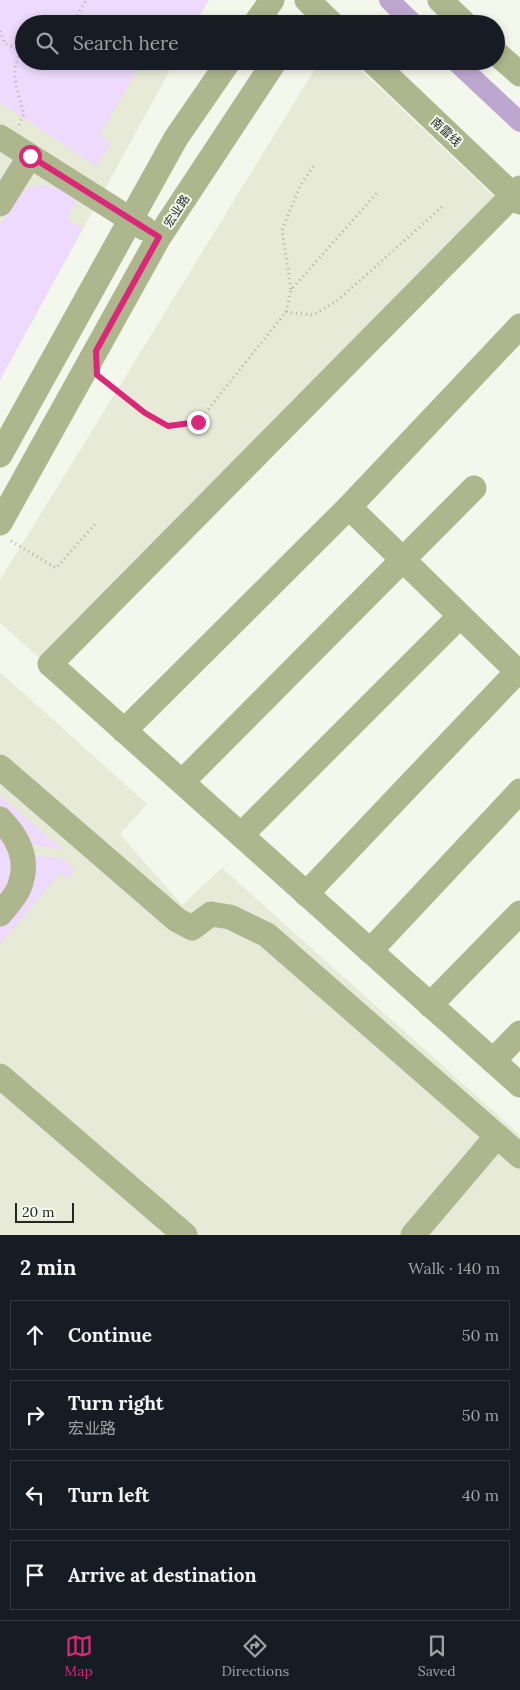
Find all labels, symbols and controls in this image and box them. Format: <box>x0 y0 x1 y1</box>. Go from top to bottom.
search box <box>15 15 505 70</box>
icon: search <box>33 29 61 57</box>
text: Search here <box>73 31 179 55</box>
street label: 南雷线 <box>428 114 465 149</box>
route start <box>19 145 42 168</box>
street label: 宏业路 <box>160 192 193 230</box>
route end <box>187 411 210 434</box>
scale bar <box>15 1200 74 1223</box>
text: 20 m <box>22 1203 54 1221</box>
text: 2 min <box>20 1254 76 1281</box>
text: Walk · 140 m <box>408 1258 500 1278</box>
icon: ahead <box>21 1321 49 1349</box>
text: Continue <box>68 1323 152 1347</box>
text: 50 m <box>462 1325 499 1345</box>
text: Turn right <box>68 1391 164 1415</box>
icon: right <box>21 1401 49 1429</box>
text: 50 m <box>462 1405 499 1425</box>
text: 宏业路 <box>68 1418 116 1438</box>
icon: left <box>21 1481 49 1509</box>
text: Turn left <box>68 1483 149 1507</box>
text: 40 m <box>462 1485 499 1505</box>
icon: arrive <box>21 1561 49 1589</box>
text: Arrive at destination <box>68 1563 257 1587</box>
tab: Map <box>64 1632 93 1680</box>
tab: Directions <box>221 1632 289 1680</box>
tab: Saved <box>418 1632 456 1680</box>

